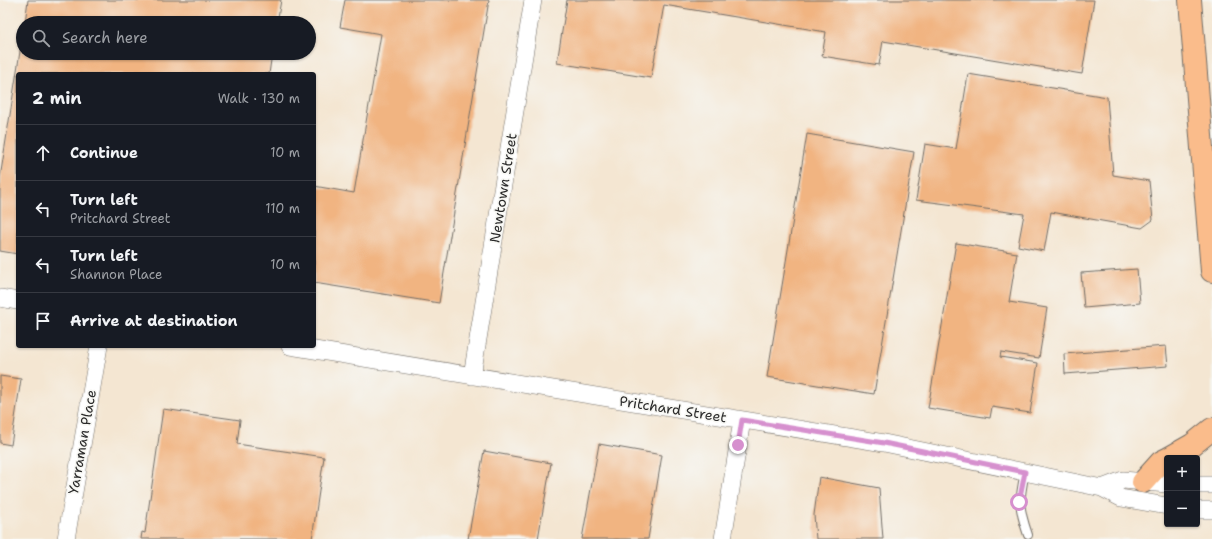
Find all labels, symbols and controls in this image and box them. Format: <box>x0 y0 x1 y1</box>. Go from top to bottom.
search box <box>16 16 316 60</box>
icon: search <box>30 27 52 49</box>
text: Search here <box>62 28 148 48</box>
text: 2 min <box>32 87 82 109</box>
text: Walk · 130 m <box>218 90 300 107</box>
street label: Newtown Street <box>485 132 521 244</box>
icon: ahead <box>32 142 54 164</box>
text: Continue <box>70 143 138 163</box>
text: 10 m <box>270 144 300 161</box>
text: Turn left <box>70 190 138 210</box>
icon: left <box>32 198 54 220</box>
text: 110 m <box>265 200 300 217</box>
text: Pritchard Street <box>70 210 171 227</box>
text: Turn left <box>70 246 138 266</box>
icon: left <box>32 254 54 276</box>
text: 10 m <box>270 256 300 273</box>
text: Shannon Place <box>70 266 162 283</box>
icon: arrive <box>32 310 54 332</box>
text: Arrive at destination <box>70 311 238 331</box>
street label: Yarraman Place <box>64 388 100 496</box>
street label: Pritchard Street <box>618 392 728 426</box>
route end <box>729 436 747 454</box>
map controls <box>1164 455 1200 527</box>
button: + <box>1164 455 1200 491</box>
button: − <box>1164 491 1200 527</box>
route start <box>1010 493 1028 511</box>

